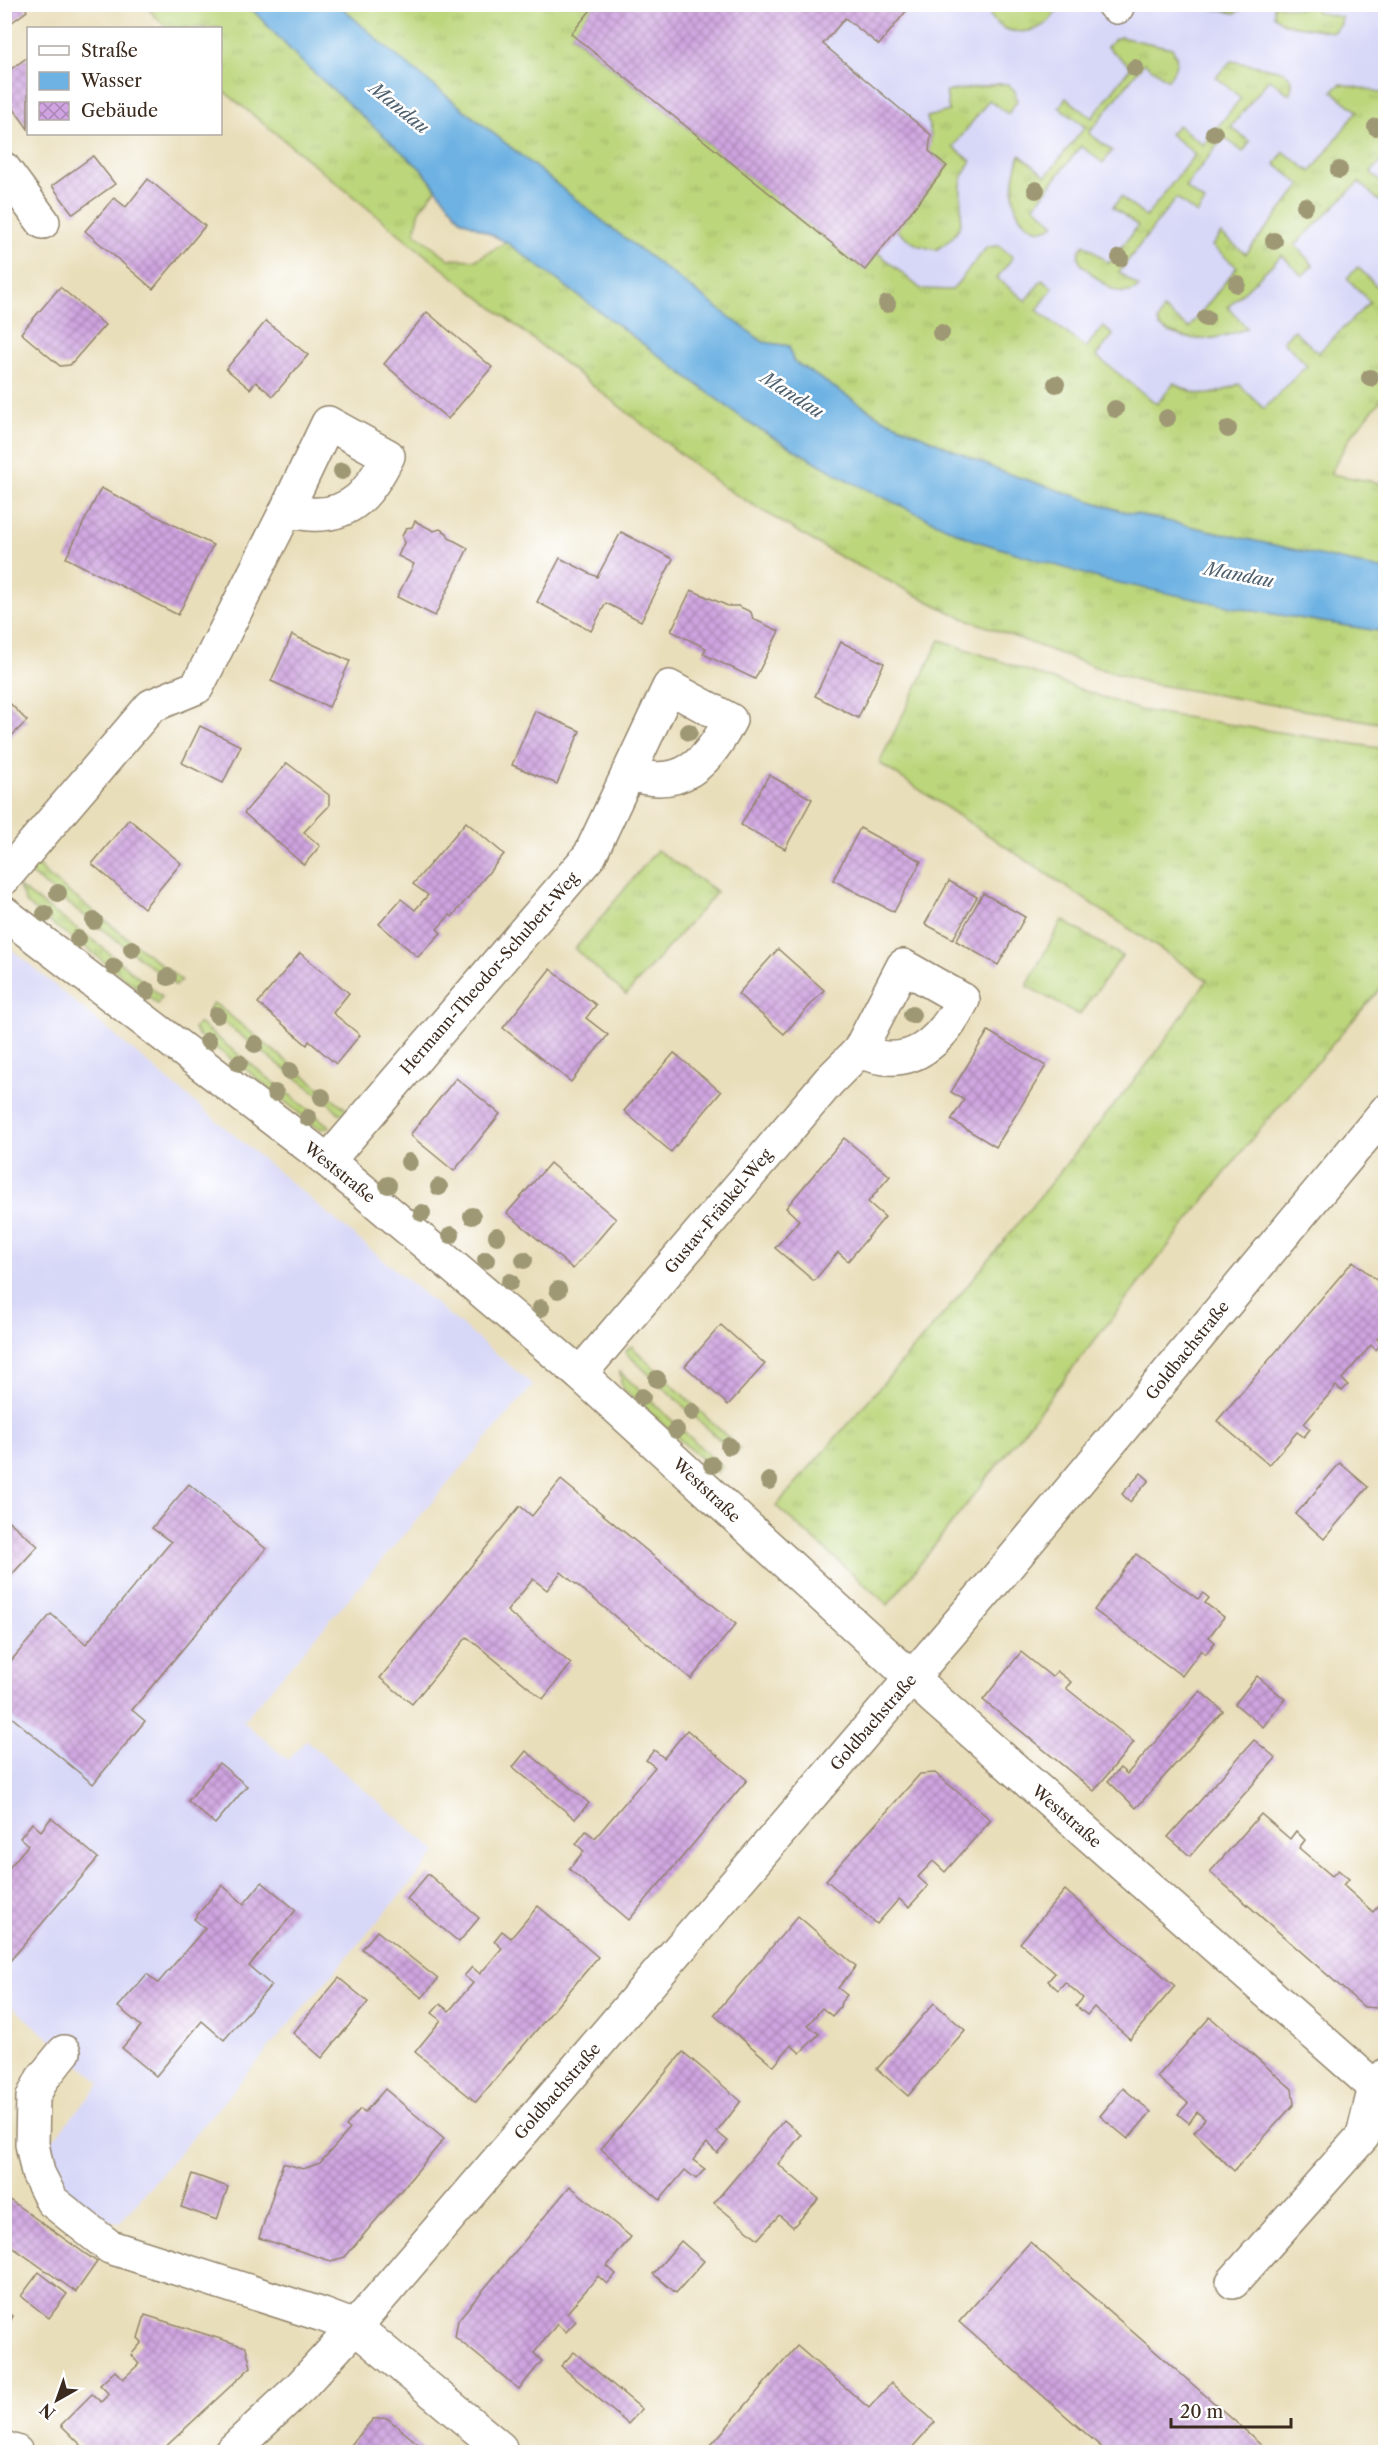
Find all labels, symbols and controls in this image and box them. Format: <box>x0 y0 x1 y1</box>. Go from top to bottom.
legend <box>27 27 222 135</box>
text: Straße <box>81 40 138 62</box>
text: Wasser <box>80 70 142 92</box>
water label: Mandau <box>363 76 433 139</box>
text: Gebäude <box>81 100 158 122</box>
water label: Mandau <box>755 366 828 424</box>
water label: Mandau <box>1201 557 1276 593</box>
street label: Hermann-Theodor-Schubert-Weg <box>396 867 583 1078</box>
street label: Weststraße <box>300 1137 379 1207</box>
street label: Gustav-Fränkel-Weg <box>660 1144 776 1277</box>
street label: Goldbachstraße <box>1141 1297 1233 1403</box>
street label: Weststraße <box>668 1453 745 1526</box>
street label: Goldbachstraße <box>826 1670 920 1774</box>
street label: Weststraße <box>1027 1780 1106 1852</box>
street label: Goldbachstraße <box>510 2039 604 2143</box>
north arrow <box>27 2370 87 2430</box>
scale bar <box>1171 2391 1291 2429</box>
text: N <box>36 2399 59 2424</box>
text: 20 m <box>1180 2401 1224 2423</box>

